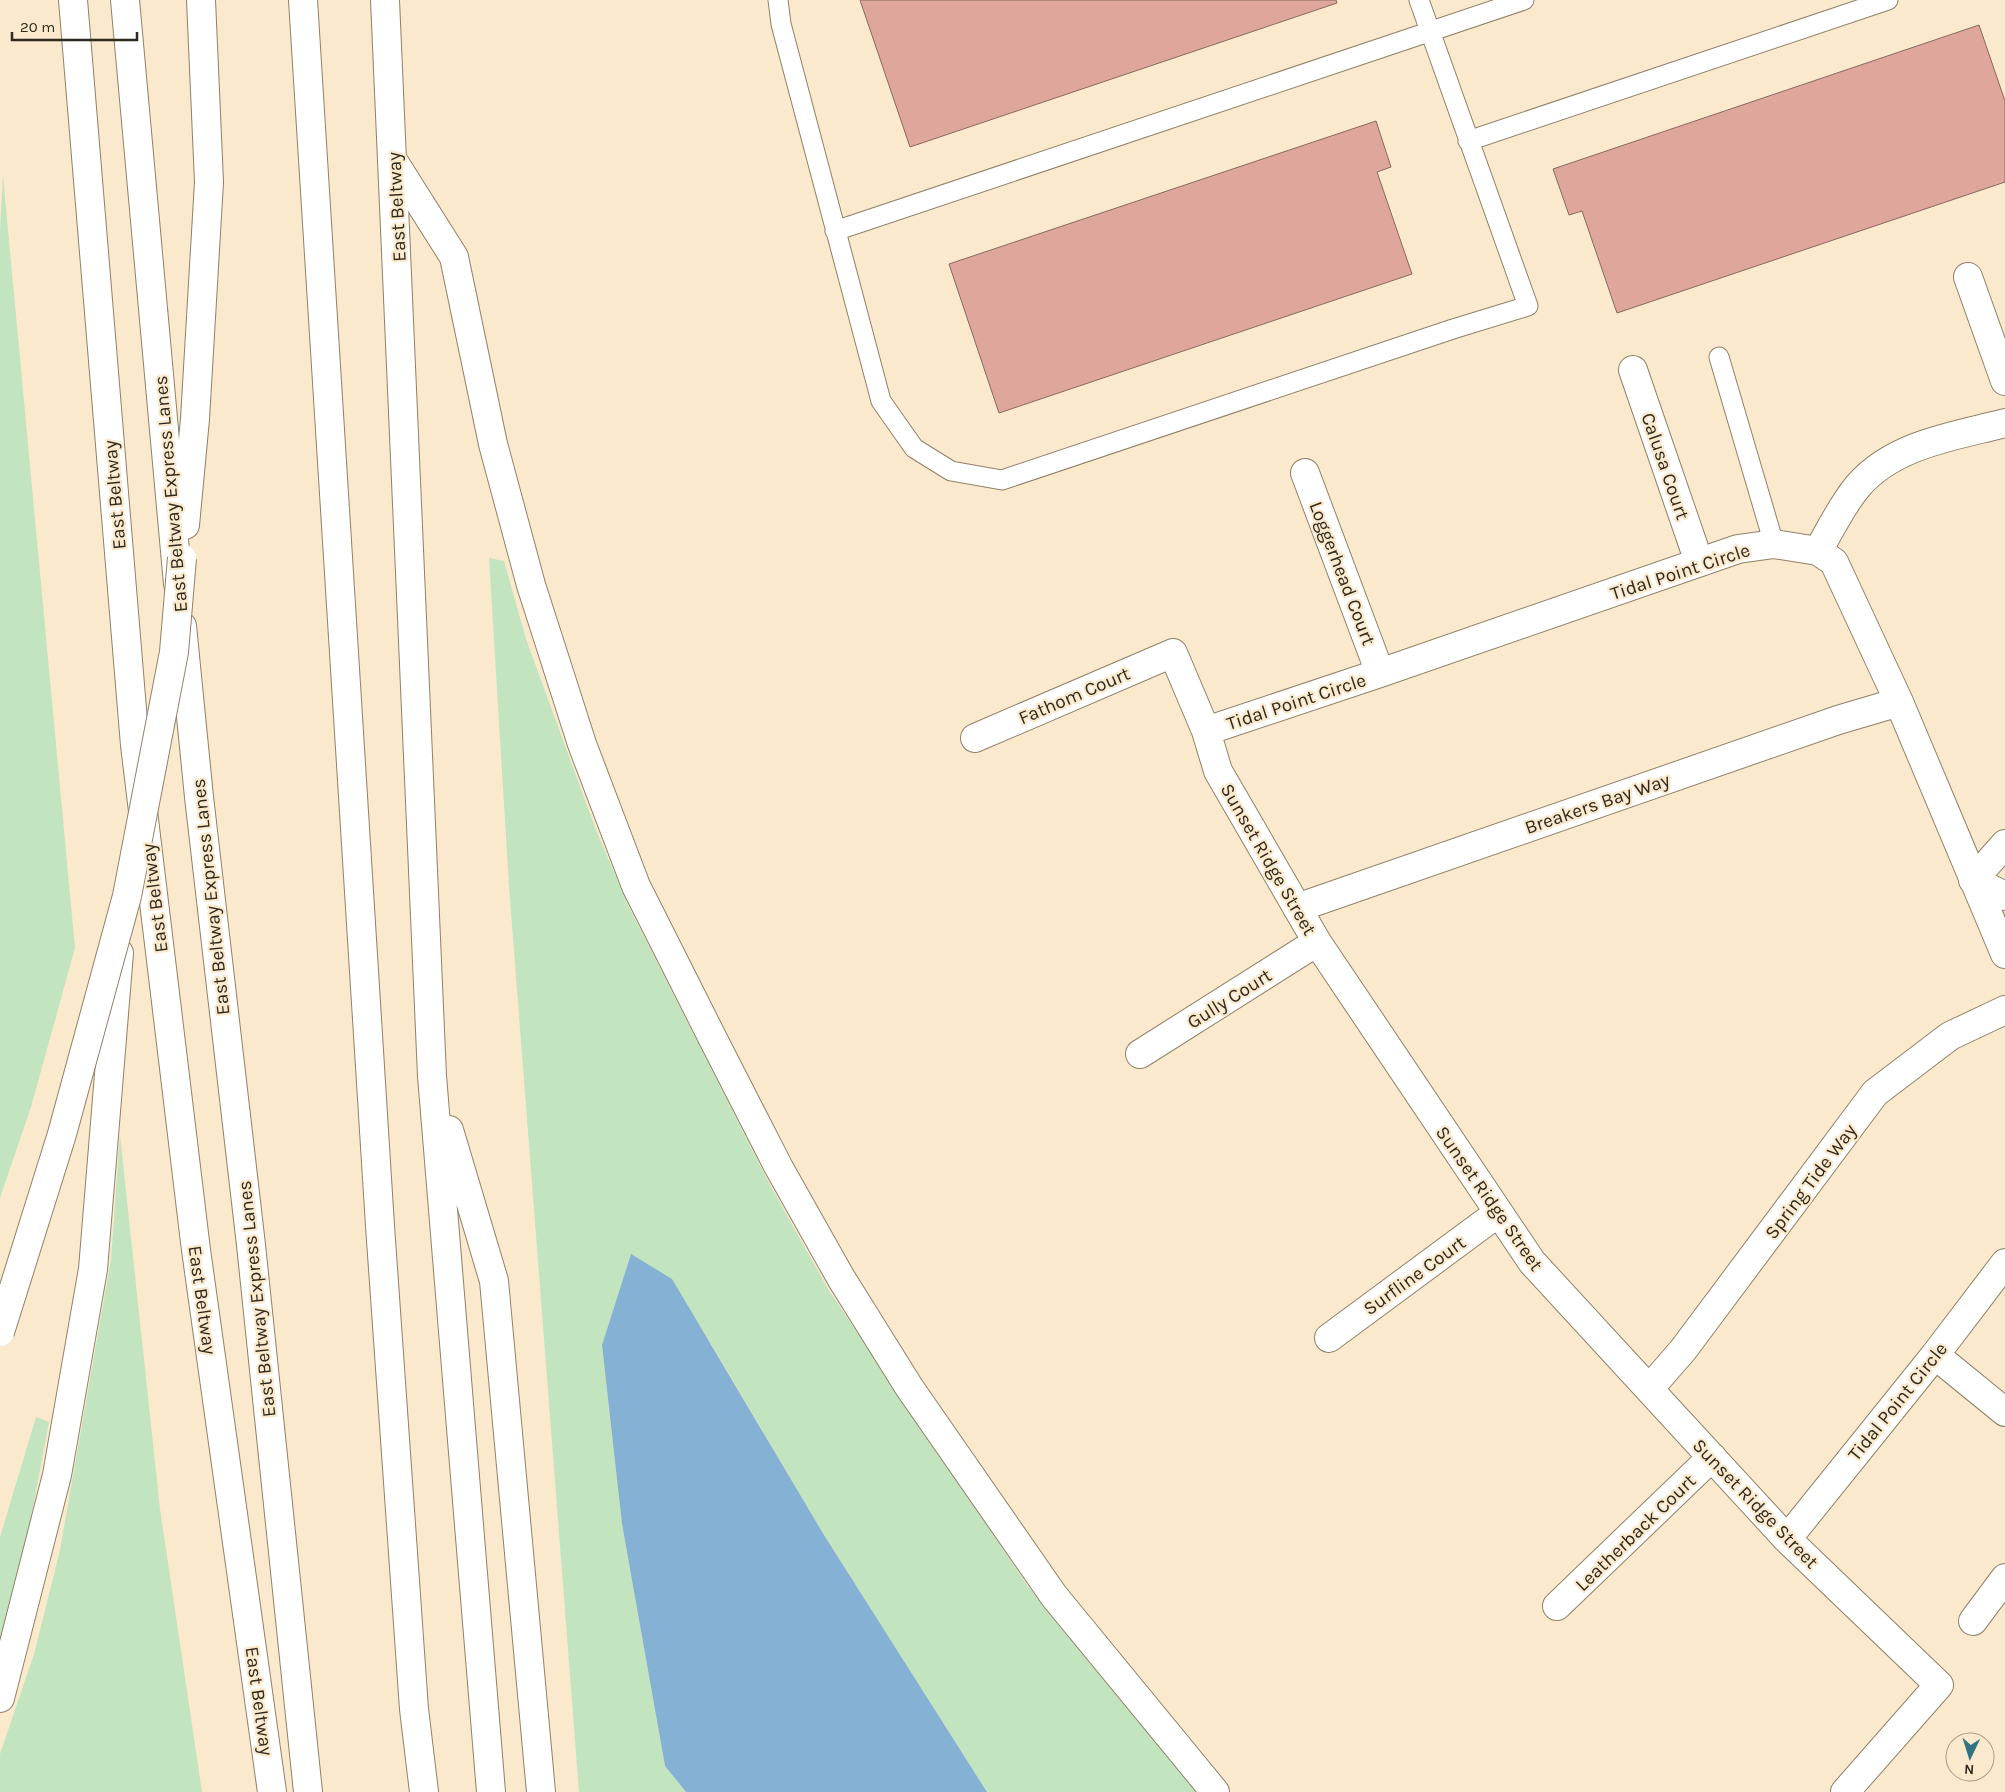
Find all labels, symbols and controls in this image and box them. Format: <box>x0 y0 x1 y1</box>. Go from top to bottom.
scale bar <box>12 10 138 42</box>
text: 20 m <box>20 18 55 36</box>
street label: East Beltway <box>383 151 411 262</box>
street label: East Beltway Express Lanes <box>150 375 192 613</box>
street label: Calusa Court <box>1637 410 1694 523</box>
street label: East Beltway <box>99 439 131 551</box>
street label: Loggerhead Court <box>1304 498 1380 648</box>
street label: Tidal Point Circle <box>1608 539 1753 605</box>
street label: Fathom Court <box>1015 663 1133 729</box>
street label: Tidal Point Circle <box>1224 669 1369 735</box>
street label: Breakers Bay Way <box>1522 769 1673 839</box>
street label: East Beltway Express Lanes <box>188 778 234 1016</box>
street label: Sunset Ridge Street <box>1216 780 1321 939</box>
street label: East Beltway <box>137 842 173 954</box>
street label: Gully Court <box>1183 964 1276 1033</box>
street label: Spring Tide Way <box>1760 1120 1861 1243</box>
street label: Sunset Ridge Street <box>1431 1122 1547 1275</box>
street label: East Beltway Express Lanes <box>234 1180 280 1418</box>
street label: Surfline Court <box>1359 1231 1470 1320</box>
street label: East Beltway <box>183 1244 221 1356</box>
street label: Tidal Point Circle <box>1843 1338 1952 1465</box>
street label: Sunset Ridge Street <box>1688 1434 1823 1573</box>
street label: Leatherback Court <box>1571 1470 1700 1596</box>
street label: East Beltway <box>240 1645 278 1757</box>
north arrow <box>1945 1732 1995 1782</box>
text: N <box>1964 1761 1975 1778</box>

